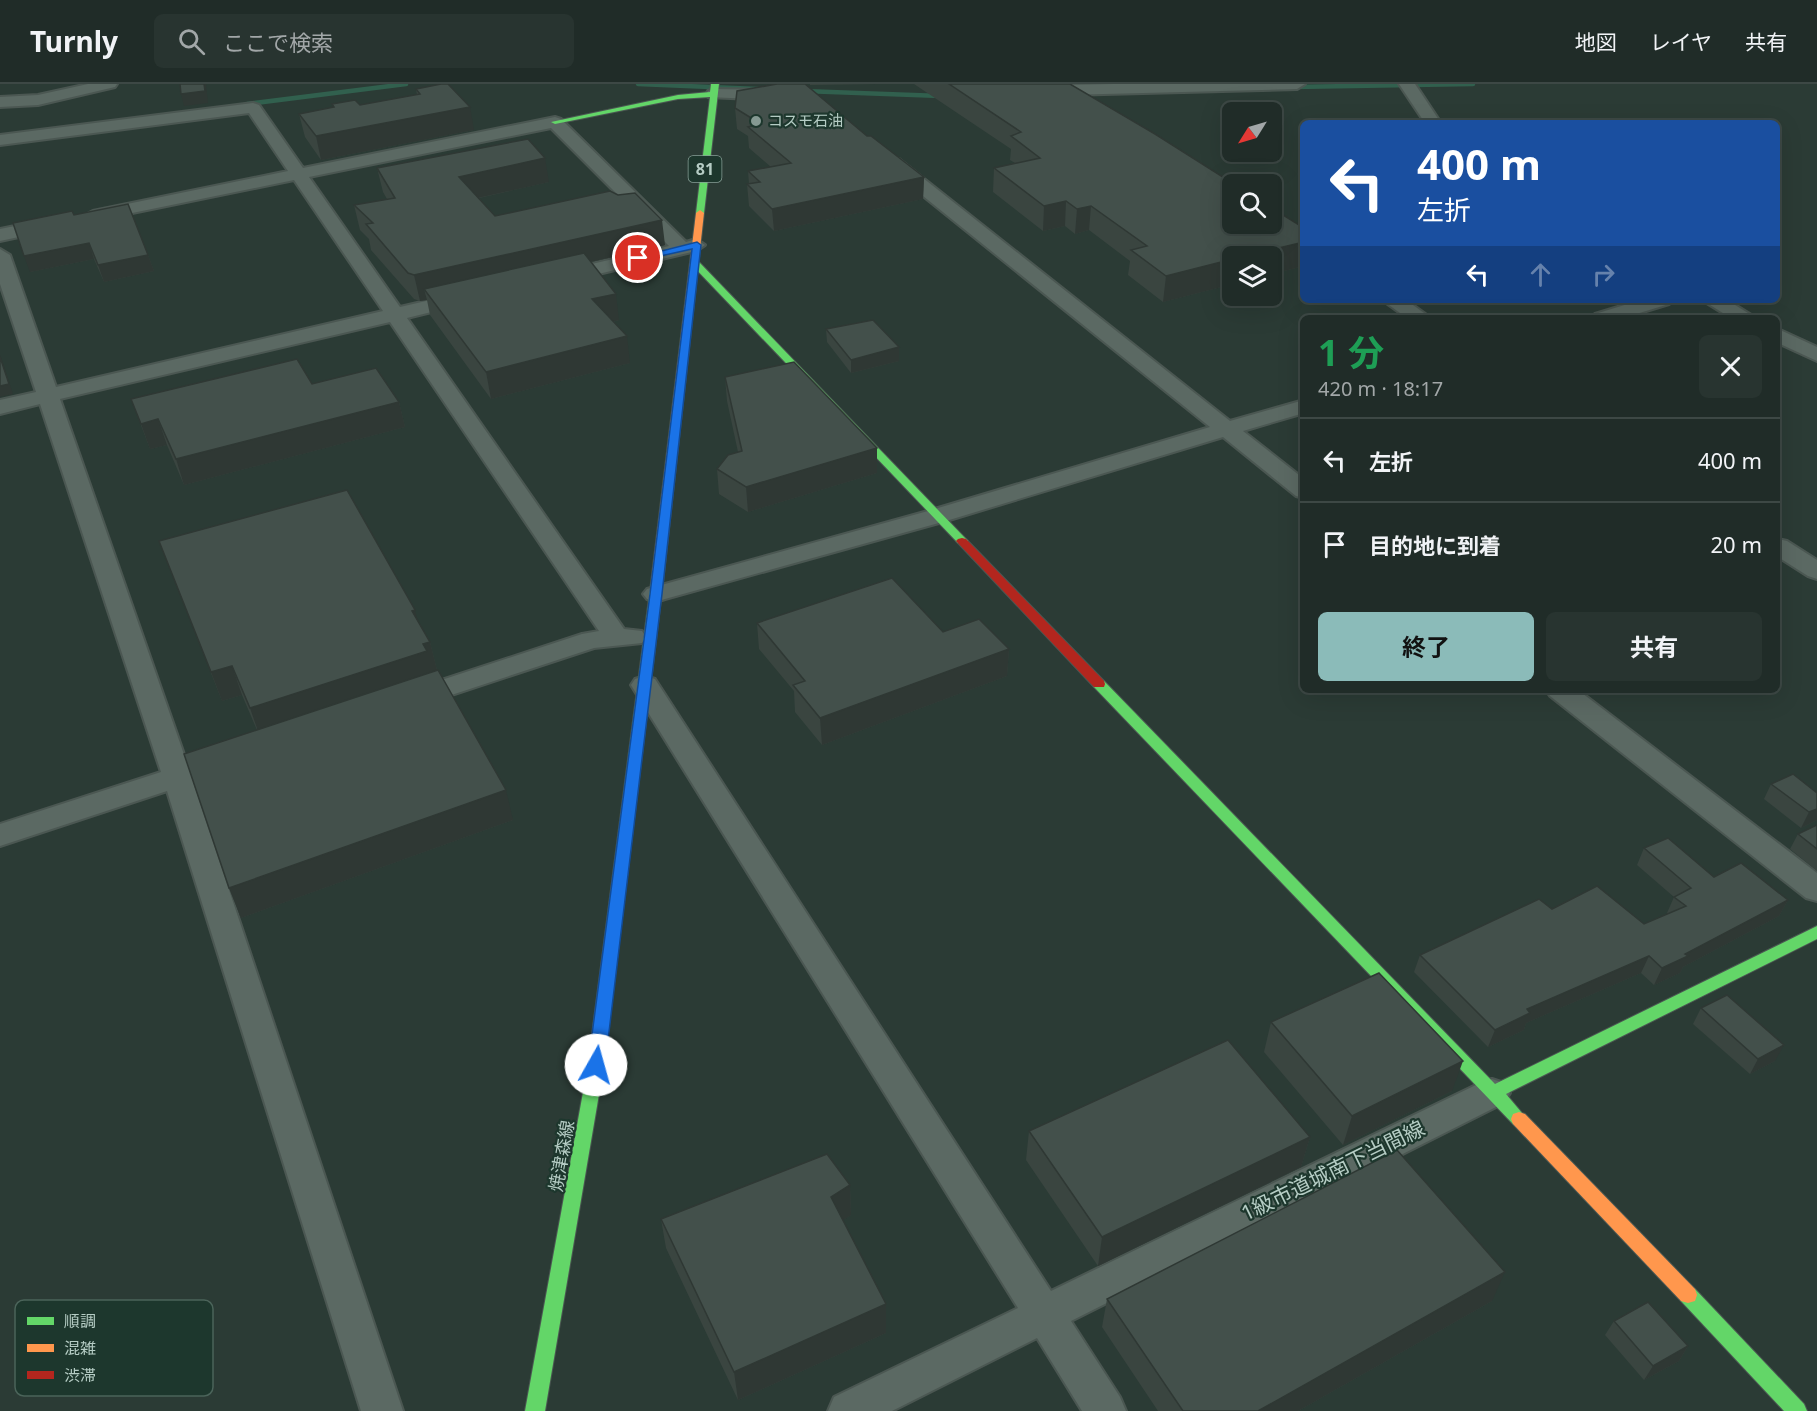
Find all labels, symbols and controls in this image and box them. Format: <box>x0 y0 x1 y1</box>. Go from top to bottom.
search box <box>154 14 574 68</box>
text: Turnly <box>30 22 118 60</box>
icon: search <box>175 25 208 58</box>
text: ここで検索 <box>223 27 333 57</box>
text: 地図 <box>1575 28 1617 56</box>
text: レイヤ <box>1650 28 1712 56</box>
text: 共有 <box>1745 28 1787 56</box>
north arrow <box>1222 102 1282 162</box>
map controls <box>1222 102 1282 306</box>
place label: コスモ石油 <box>768 110 843 130</box>
marker: コスモ石油 <box>749 114 763 128</box>
text: 400 m <box>1417 135 1541 192</box>
icon: left <box>1318 144 1396 222</box>
road number: 81 <box>688 156 722 182</box>
button: search <box>1222 174 1282 234</box>
text: 左折 <box>1417 191 1471 228</box>
pin <box>612 232 663 283</box>
icon: arrive <box>621 241 654 274</box>
button: layers <box>1222 246 1282 306</box>
icon: left <box>1461 258 1494 291</box>
icon: ahead <box>1524 258 1557 291</box>
icon: right <box>1587 258 1620 291</box>
text: 1 分 <box>1318 328 1384 377</box>
button: close <box>1699 335 1762 398</box>
text: 420 m · 18:17 <box>1318 375 1443 402</box>
icon: left <box>1318 444 1351 477</box>
text: 400 m <box>1698 445 1762 475</box>
text: 左折 <box>1369 446 1413 476</box>
icon: arrive <box>1318 528 1351 561</box>
text: 20 m <box>1711 529 1762 559</box>
text: 目的地に到着 <box>1369 530 1501 560</box>
button: 終了 <box>1318 612 1534 681</box>
button: 共有 <box>1546 612 1762 681</box>
position arrow <box>564 1033 628 1097</box>
street label: 1級市道城南下当間線 <box>1236 1113 1429 1227</box>
street label: 焼津森線 <box>543 1118 579 1193</box>
legend <box>15 1300 213 1396</box>
text: 順調 <box>64 1310 96 1332</box>
text: 混雑 <box>64 1337 96 1359</box>
text: 渋滞 <box>64 1364 96 1386</box>

